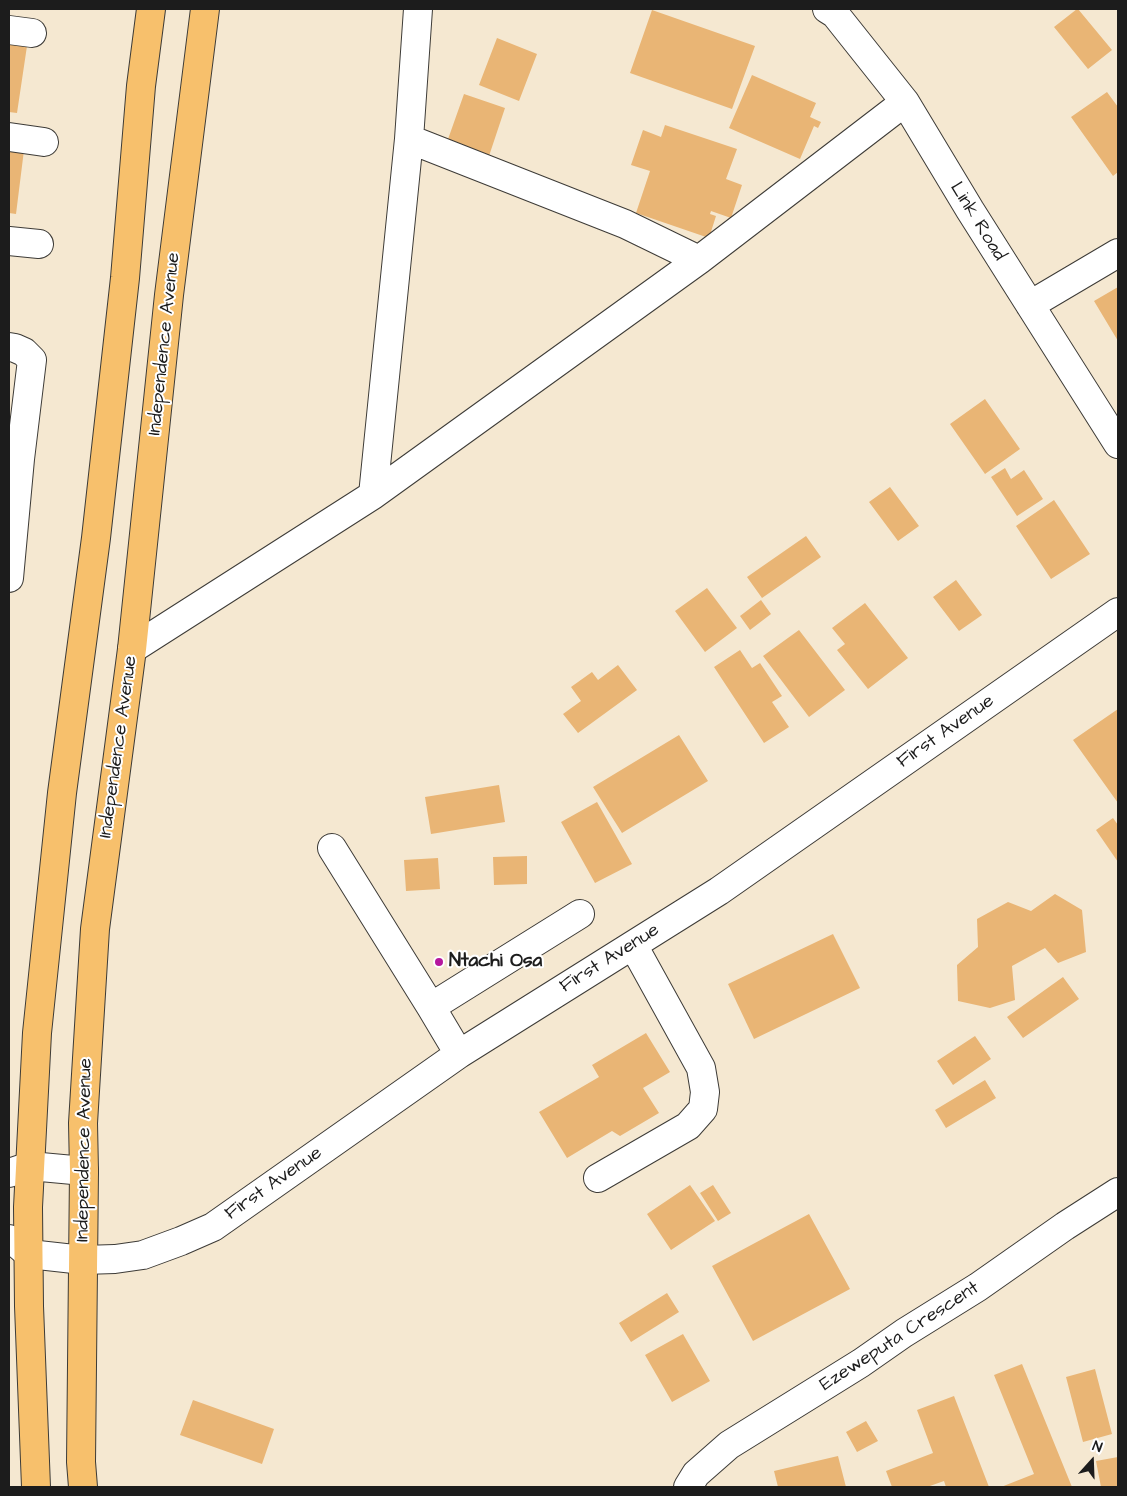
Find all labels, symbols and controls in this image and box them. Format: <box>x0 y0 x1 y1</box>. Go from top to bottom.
street label: Link Road <box>944 178 1010 266</box>
street label: Independence Avenue <box>144 251 186 437</box>
street label: Independence Avenue <box>95 654 143 840</box>
street label: First Avenue <box>893 690 999 774</box>
street label: First Avenue <box>556 919 664 999</box>
place label: Ntachi Osa <box>449 951 542 973</box>
marker: Ntachi Osa <box>433 956 445 968</box>
street label: Independence Avenue <box>72 1058 98 1242</box>
street label: First Avenue <box>221 1142 327 1226</box>
street label: Ezeweputa Crescent <box>816 1277 984 1397</box>
north arrow <box>1067 1436 1117 1486</box>
text: N <box>1090 1436 1105 1458</box>

